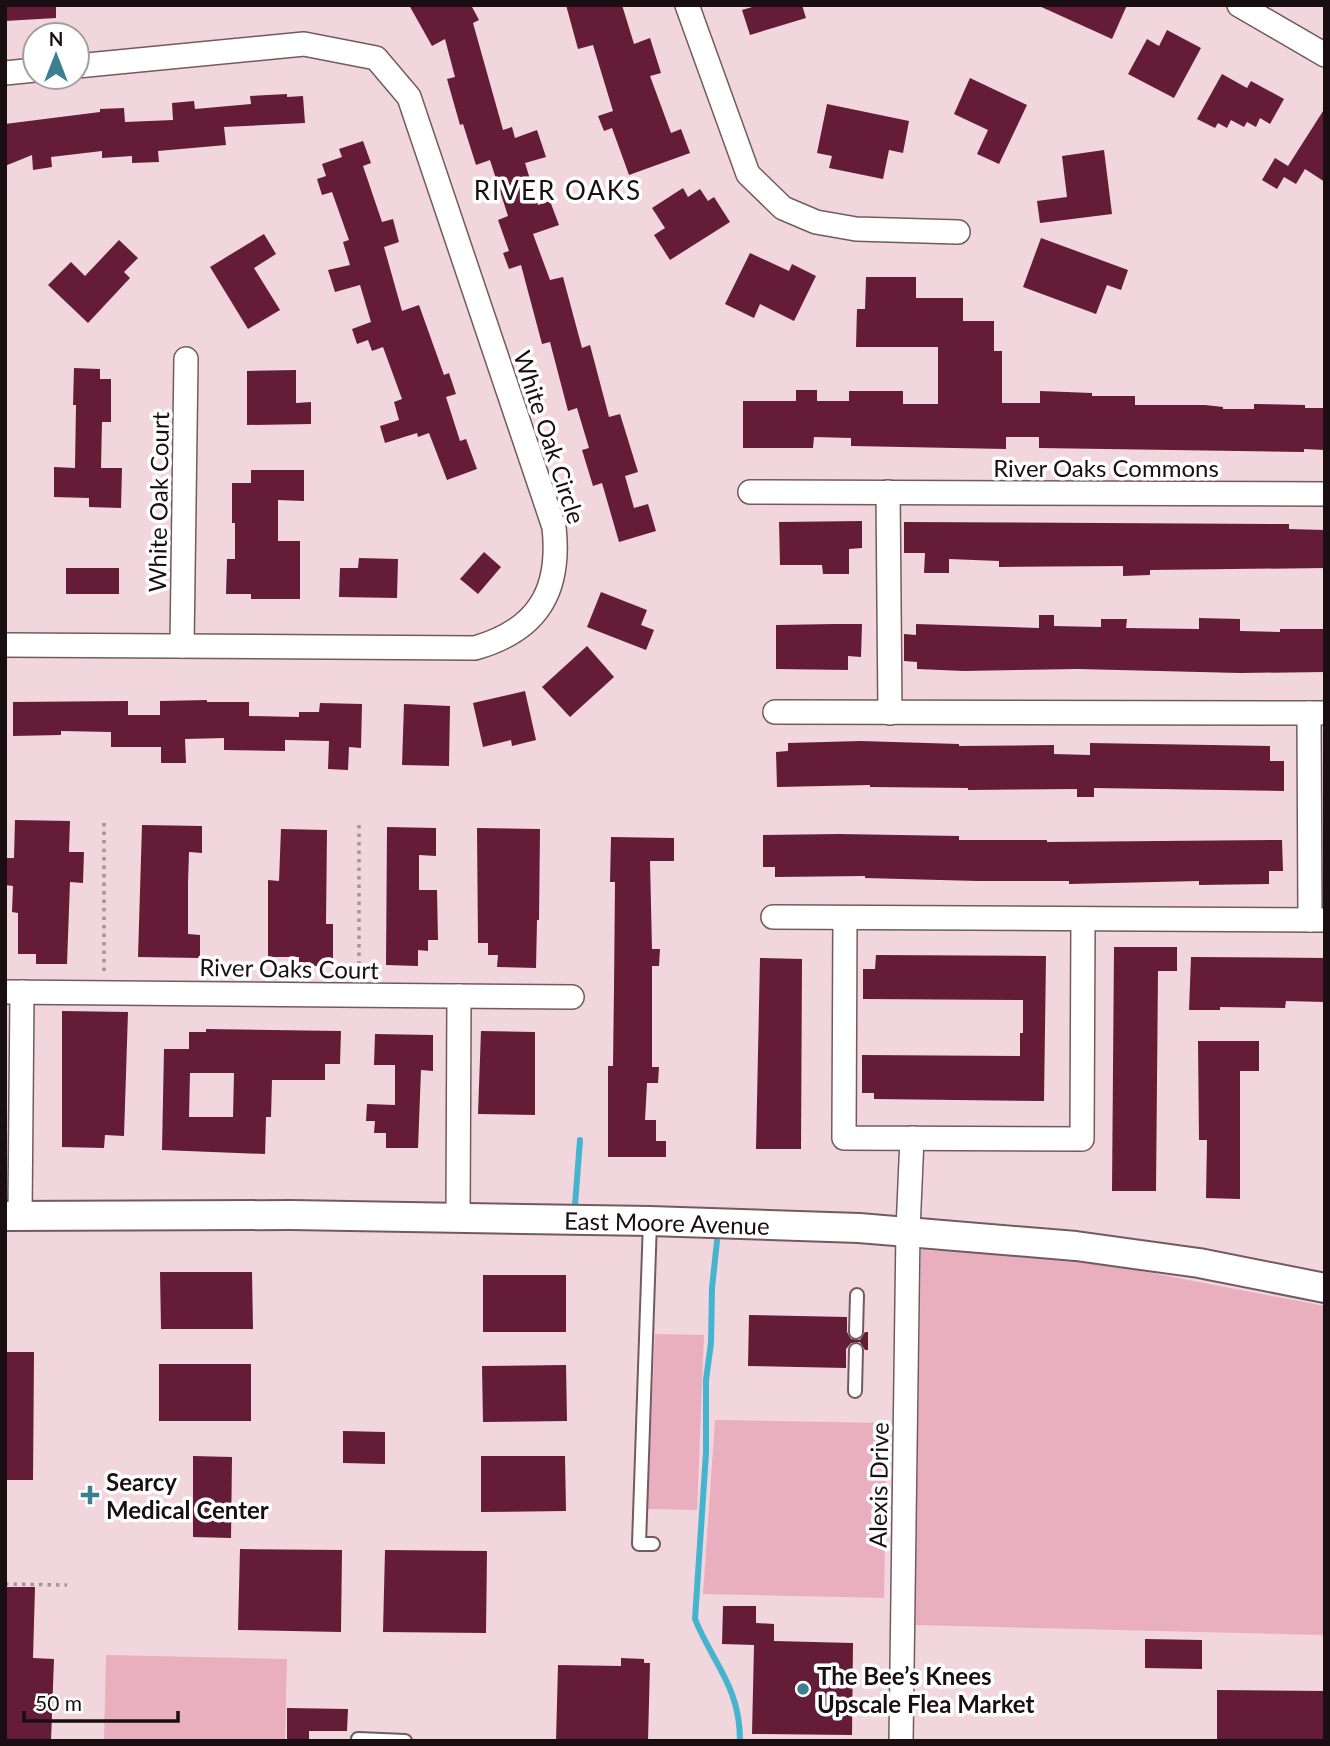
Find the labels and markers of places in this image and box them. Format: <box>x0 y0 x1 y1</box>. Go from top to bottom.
place label: Searcy Medical Center <box>106 1467 269 1524</box>
marker: Searcy Medical Center <box>80 1485 100 1505</box>
place label: The Bee’s Knees Upscale Flea Market <box>817 1661 1035 1718</box>
marker: The Bee’s Knees Upscale Flea Market <box>795 1681 811 1697</box>

